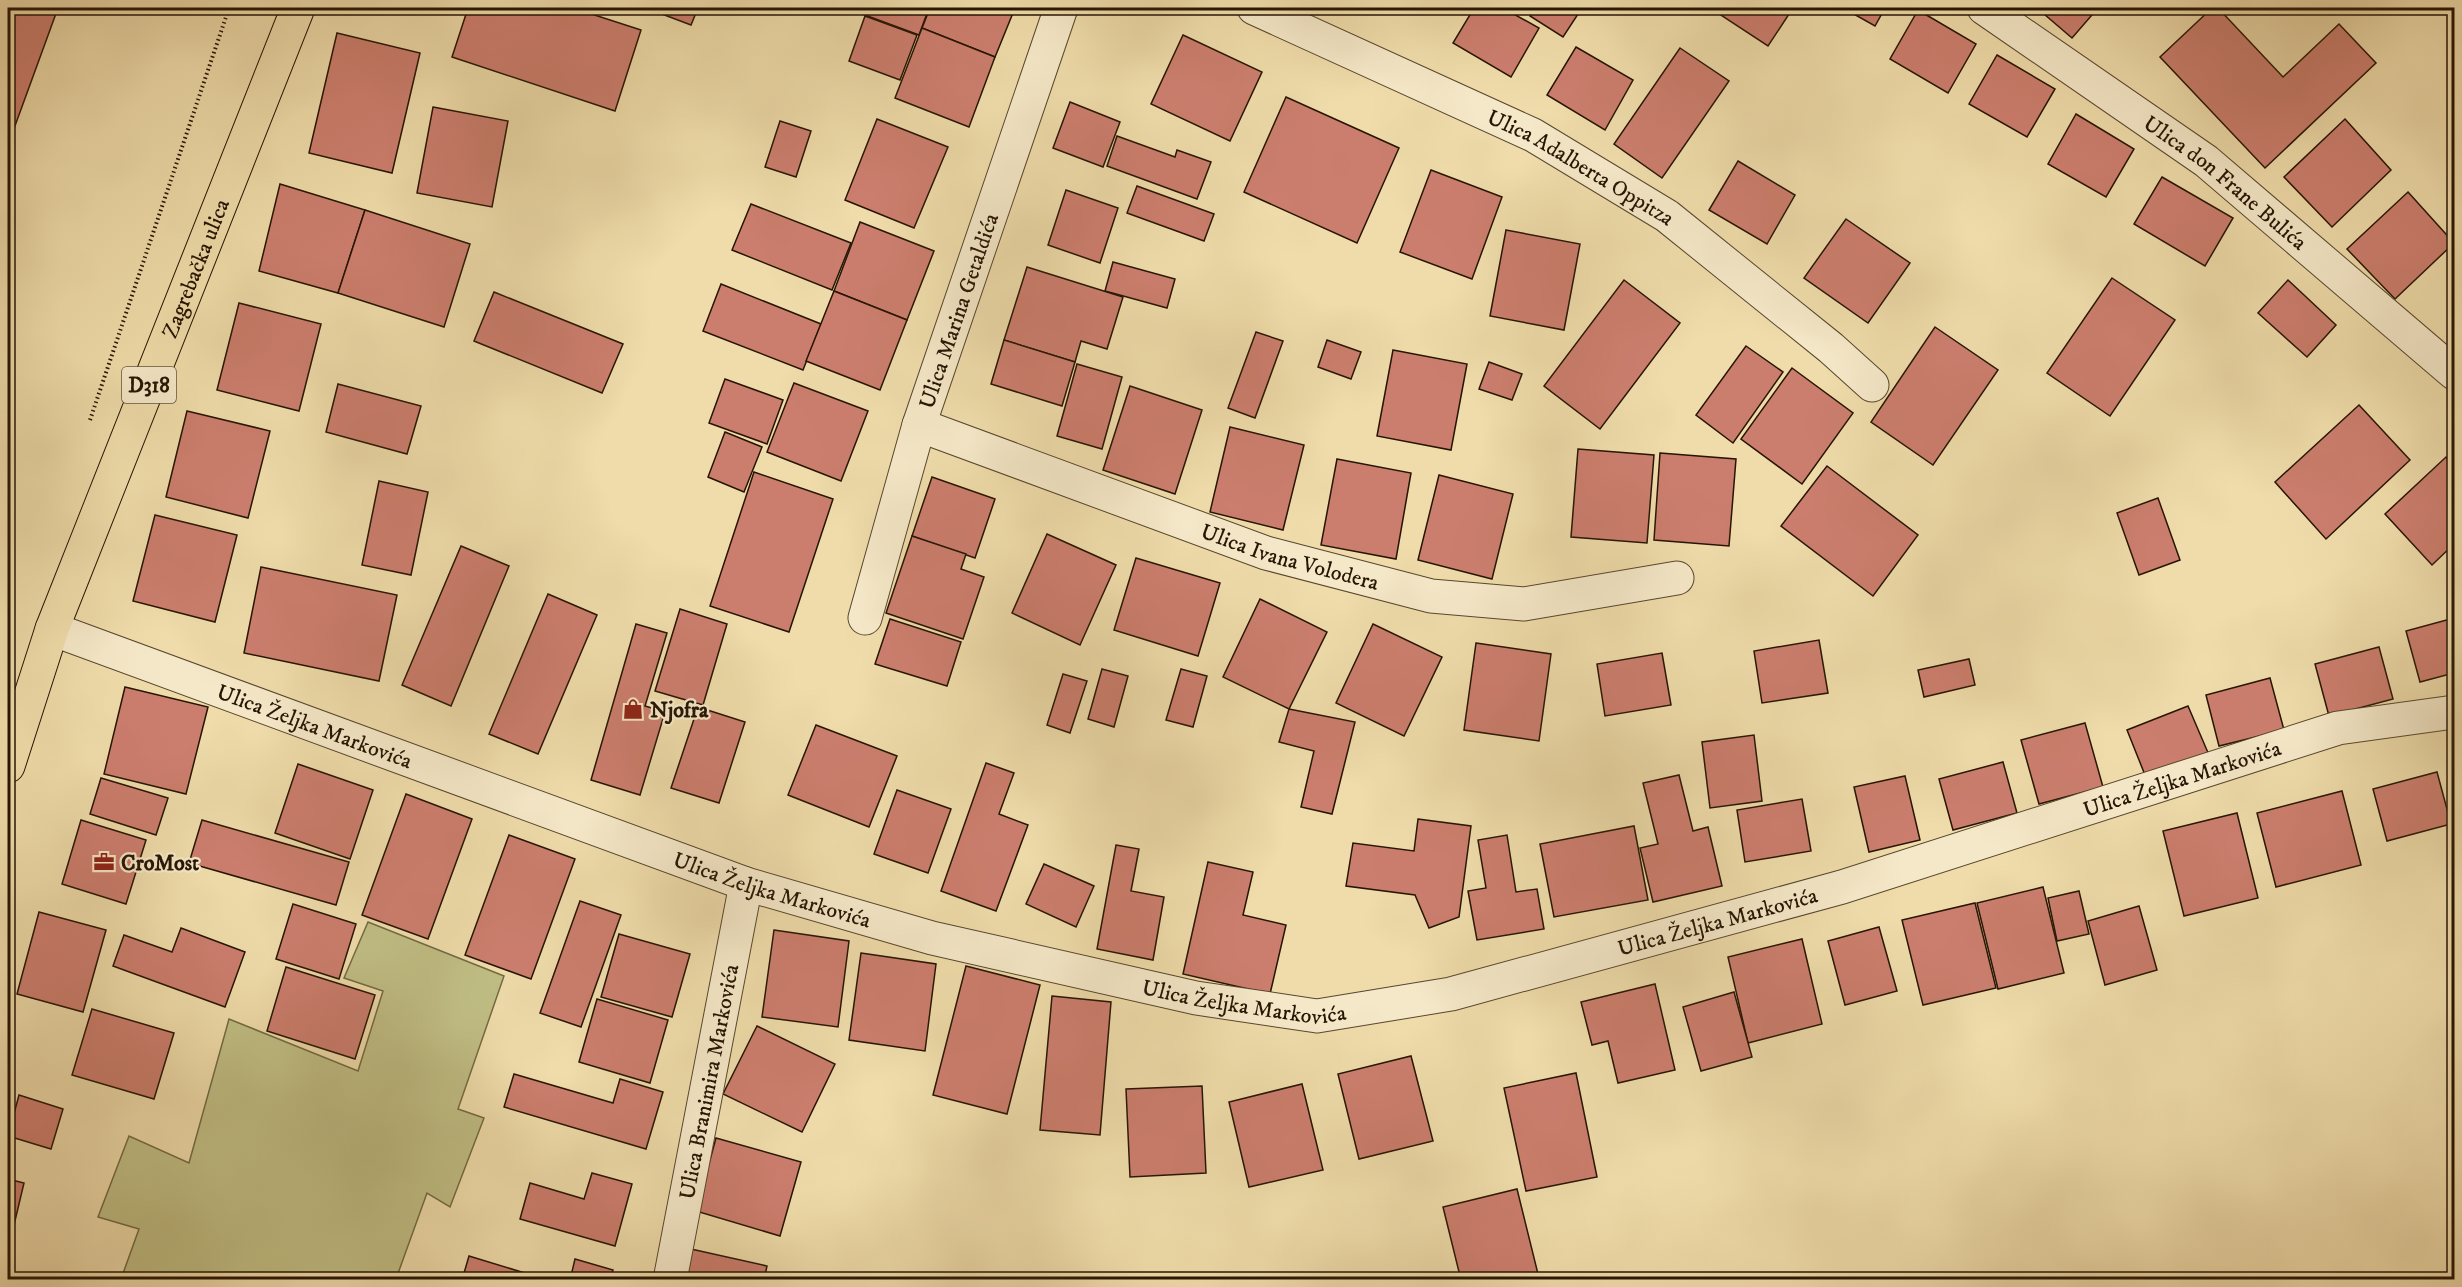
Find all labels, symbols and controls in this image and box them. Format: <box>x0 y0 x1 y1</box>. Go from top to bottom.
street label: Ulica Adalberta Oppitza <box>1483 104 1680 232</box>
street label: Ulica don Frane Bulića <box>2138 110 2313 257</box>
street label: Zagrebačka ulica <box>157 195 236 342</box>
street label: Ulica Marina Getaldića <box>914 209 1005 413</box>
road number: D318 <box>122 367 176 403</box>
street label: Ulica Ivana Volodera <box>1197 518 1382 597</box>
street label: Ulica Željka Markovića <box>213 679 416 775</box>
shop icon: Njofra <box>621 697 645 721</box>
place label: Njofra <box>650 697 709 725</box>
street label: Ulica Željka Markovića <box>2080 735 2285 824</box>
street label: Ulica Željka Markovića <box>669 846 875 935</box>
office icon: CroMost <box>92 850 116 874</box>
place label: CroMost <box>121 850 199 877</box>
street label: Ulica Željka Markovića <box>1615 882 1821 963</box>
street label: Ulica Branimira Markovića <box>674 961 745 1202</box>
street label: Ulica Željka Markovića <box>1139 974 1349 1032</box>

